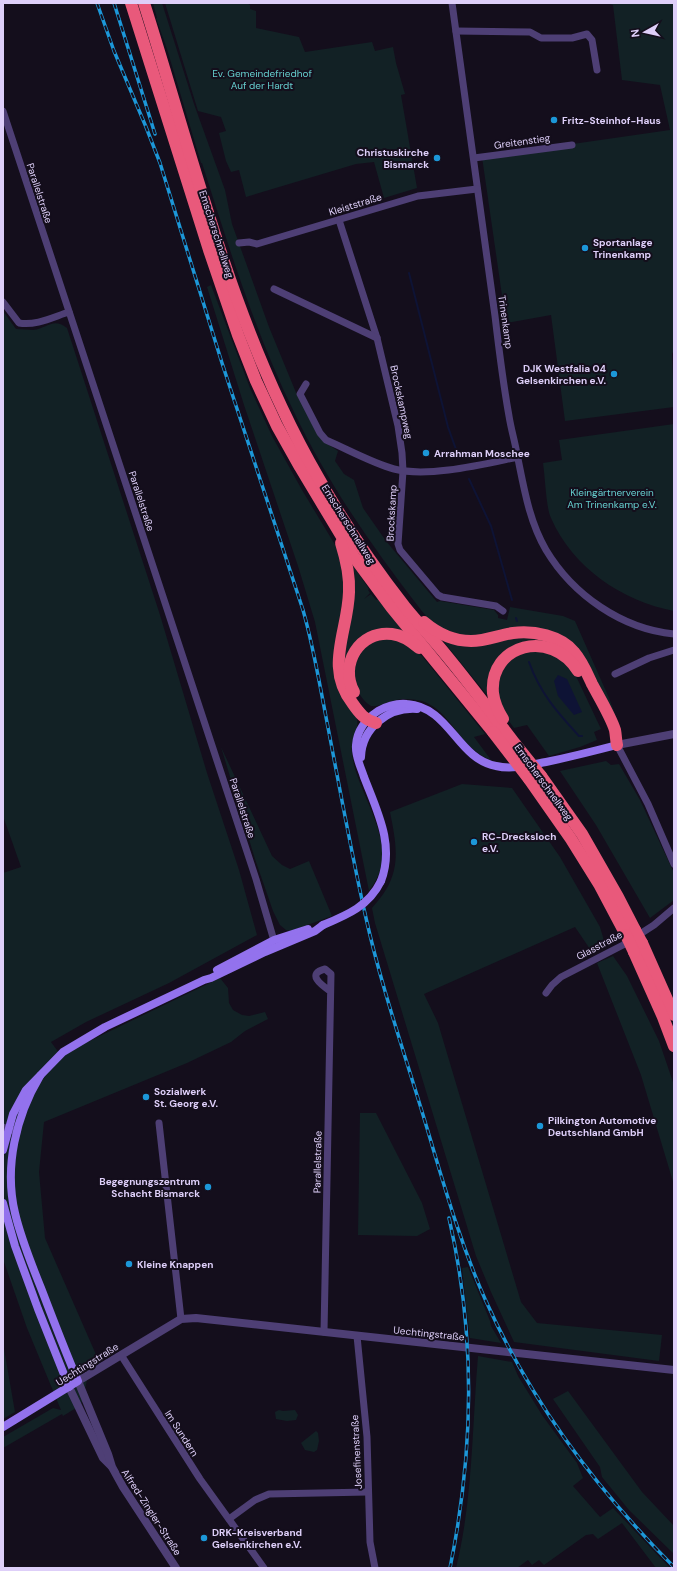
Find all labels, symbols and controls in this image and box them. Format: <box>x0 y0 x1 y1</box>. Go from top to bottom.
north arrow <box>625 12 665 52</box>
text: N <box>628 28 643 38</box>
park label: Ev. Gemeindefriedhof Auf der Hardt <box>212 67 312 92</box>
place label: Fritz-Steinhof-Haus <box>562 114 661 127</box>
marker: Fritz-Steinhof-Haus <box>549 115 559 125</box>
street label: Greitenstieg <box>493 131 551 152</box>
place label: Christuskirche Bismarck <box>357 146 429 171</box>
marker: Christuskirche Bismarck <box>432 153 442 163</box>
street label: Parallelstraße <box>24 161 55 225</box>
street label: Emscherschnellweg <box>196 189 237 280</box>
street label: Kleiststraße <box>327 190 384 219</box>
place label: Sportanlage Trinenkamp <box>593 236 652 261</box>
marker: Sportanlage Trinenkamp <box>580 243 590 253</box>
street label: Trinenkamp <box>495 294 516 350</box>
place label: DJK Westfalia 04 Gelsenkirchen e.V. <box>516 362 606 387</box>
street label: Brockskampweg <box>387 364 416 441</box>
marker: DJK Westfalia 04 Gelsenkirchen e.V. <box>609 369 619 379</box>
place label: Arrahman Moschee <box>434 447 530 460</box>
marker: Arrahman Moschee <box>421 448 431 458</box>
street label: Parallelstraße <box>126 469 157 533</box>
street label: Emscherschnellweg <box>319 482 379 567</box>
street label: Brockskamp <box>384 484 399 542</box>
park label: Kleingärtnerverein Am Trinenkamp e.V. <box>567 486 657 511</box>
street label: Emscherschnellweg <box>511 741 576 823</box>
street label: Parallelstraße <box>227 776 258 840</box>
place label: RC-Drecksloch e.V. <box>482 830 557 855</box>
marker: RC-Drecksloch e.V. <box>469 837 479 847</box>
street label: Glasstraße <box>574 928 625 963</box>
place label: Sozialwerk St. Georg e.V. <box>154 1085 218 1110</box>
marker: Sozialwerk St. Georg e.V. <box>141 1092 151 1102</box>
place label: Pilkington Automotive Deutschland GmbH <box>548 1114 656 1139</box>
marker: Pilkington Automotive Deutschland GmbH <box>535 1121 545 1131</box>
street label: Parallelstraße <box>310 1130 325 1193</box>
place label: Begegnungszentrum Schacht Bismarck <box>99 1175 200 1200</box>
marker: Begegnungszentrum Schacht Bismarck <box>203 1182 213 1192</box>
place label: Kleine Knappen <box>137 1258 213 1271</box>
marker: Kleine Knappen <box>124 1259 134 1269</box>
street label: Uechtingstraße <box>393 1323 465 1344</box>
street label: Uechtingstraße <box>54 1340 121 1389</box>
street label: Im Sundern <box>162 1408 201 1459</box>
street label: Josefinenstraße <box>348 1414 365 1489</box>
street label: Alfred-Zingler-Straße <box>119 1467 185 1558</box>
place label: DRK-Kreisverband Gelsenkirchen e.V. <box>212 1526 302 1551</box>
marker: DRK-Kreisverband Gelsenkirchen e.V. <box>199 1533 209 1543</box>

